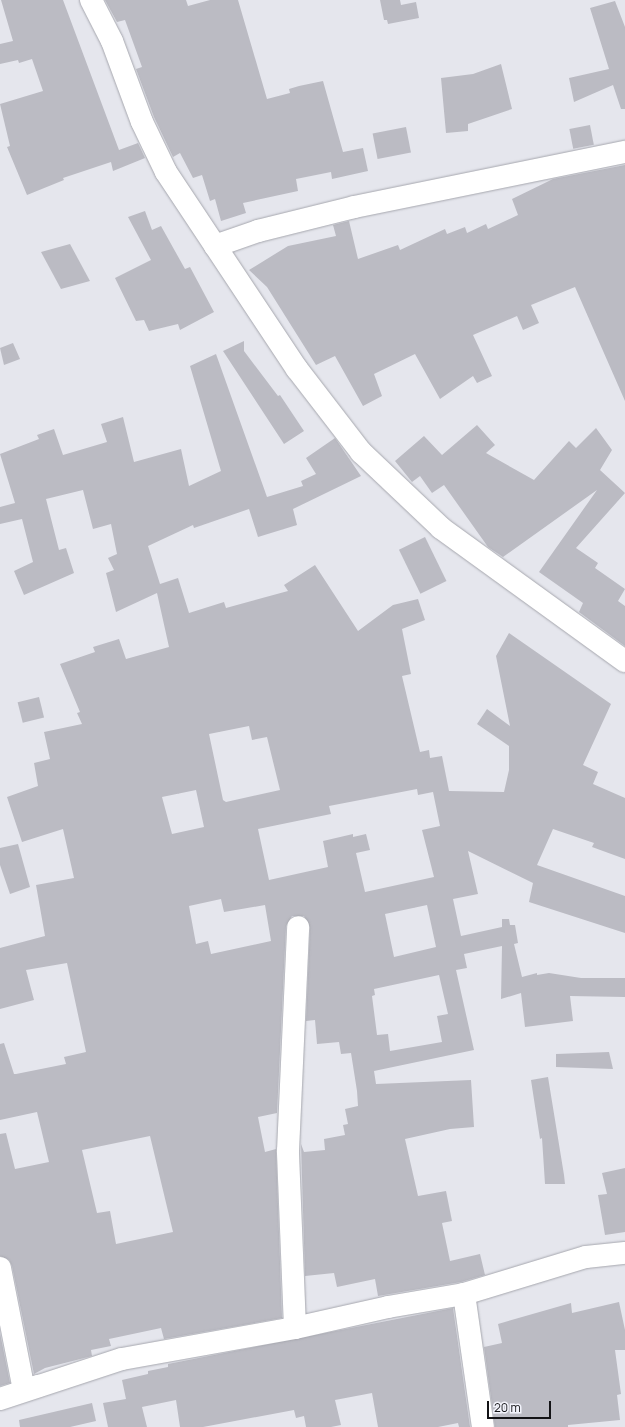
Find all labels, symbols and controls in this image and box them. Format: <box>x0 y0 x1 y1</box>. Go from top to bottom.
scale bar <box>489 1393 553 1419</box>
text: 20 m <box>494 1399 521 1416</box>

